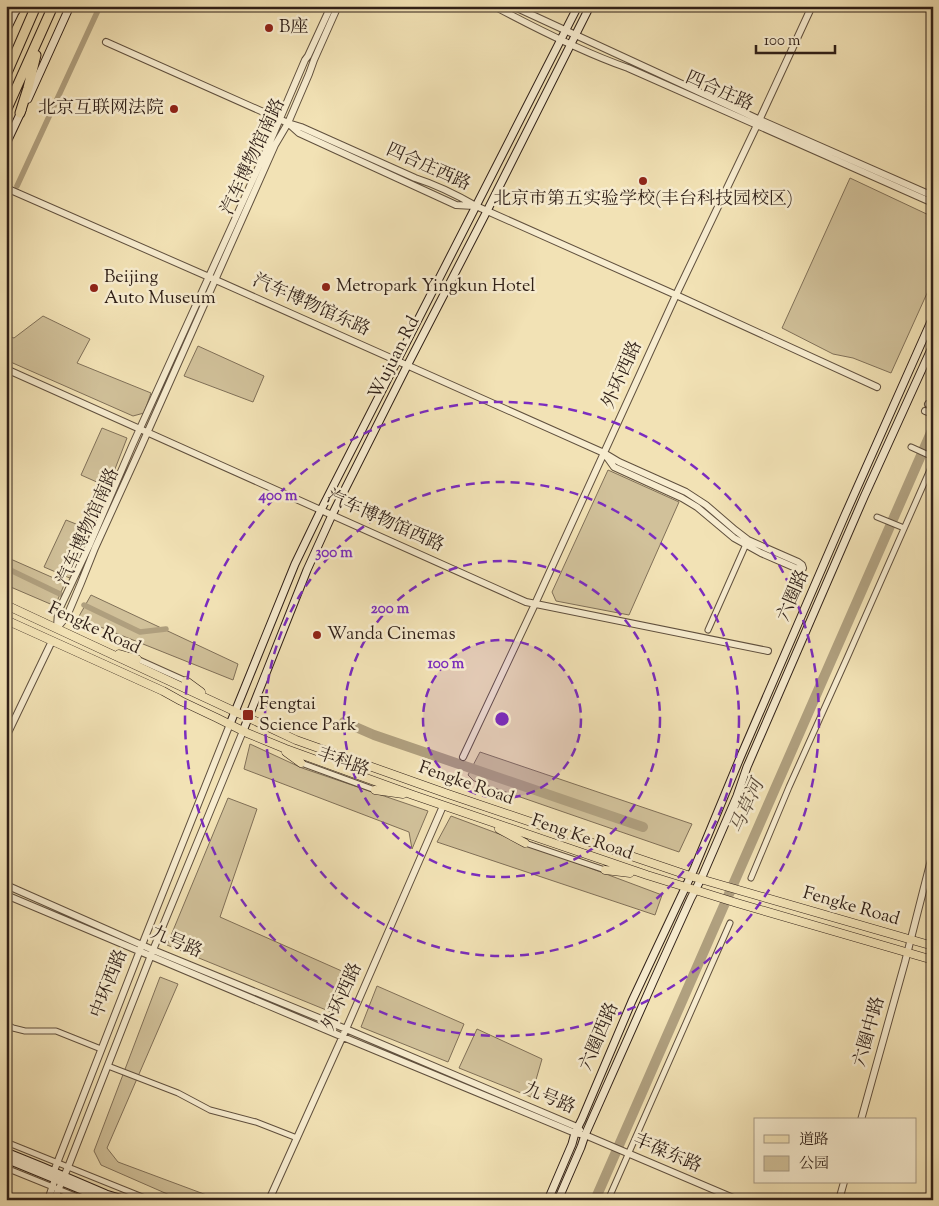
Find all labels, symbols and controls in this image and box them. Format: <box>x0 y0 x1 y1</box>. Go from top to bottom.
place label: B座 <box>279 15 308 41</box>
marker: B座 <box>263 22 275 34</box>
scale bar <box>756 22 835 54</box>
text: 100 m <box>764 31 801 52</box>
street label: 四合庄路 <box>681 65 757 119</box>
street label: 汽车博物馆南路 <box>216 94 292 220</box>
place label: 北京互联网法院 <box>38 96 164 122</box>
marker: 北京互联网法院 <box>168 103 180 115</box>
street label: 四合庄西路 <box>382 138 474 198</box>
marker: 北京市第五实验学校(丰台科技园校区) <box>637 175 649 187</box>
place label: 北京市第五实验学校(丰台科技园校区) <box>493 187 793 213</box>
place label: Beijing Auto Museum <box>104 265 216 312</box>
street label: 汽车博物馆东路 <box>248 268 374 344</box>
place label: Metropark Yingkun Hotel <box>336 274 535 300</box>
marker: Metropark Yingkun Hotel <box>320 281 332 293</box>
marker: Beijing Auto Museum <box>88 282 100 294</box>
street label: Wujuan Rd <box>363 312 427 404</box>
street label: 外环西路 <box>596 337 650 413</box>
street label: 汽车博物馆南路 <box>51 464 127 590</box>
street label: 汽车博物馆西路 <box>322 484 448 560</box>
text: 400 m <box>258 486 298 507</box>
text: 300 m <box>315 543 353 564</box>
street label: 六圈路 <box>771 566 817 626</box>
street label: Fengke Road <box>43 596 145 662</box>
text: 200 m <box>371 599 410 620</box>
place label: Wanda Cinemas <box>327 622 455 648</box>
marker: Wanda Cinemas <box>311 629 323 641</box>
text: 100 m <box>428 654 465 675</box>
place label: Fengtai Science Park <box>259 692 357 739</box>
marker: Fengtai Science Park <box>241 708 255 722</box>
centre of rings <box>493 710 511 728</box>
street label: 丰科路 <box>313 742 373 784</box>
street label: Fengke Road <box>415 756 517 812</box>
water label: 马草河 <box>724 773 773 839</box>
street label: Feng Ke Road <box>528 808 636 868</box>
street label: Fengke Road <box>800 881 902 933</box>
street label: 九号路 <box>146 920 206 966</box>
street label: 中环西路 <box>85 946 135 1022</box>
street label: 外环西路 <box>316 959 370 1035</box>
street label: 六圈中路 <box>848 994 892 1070</box>
street label: 六圈西路 <box>574 999 626 1075</box>
street label: 九号路 <box>519 1076 579 1122</box>
legend <box>754 1118 916 1184</box>
street label: 丰葆东路 <box>629 1128 705 1180</box>
text: 道路 <box>799 1130 829 1151</box>
text: 公园 <box>799 1154 829 1175</box>

